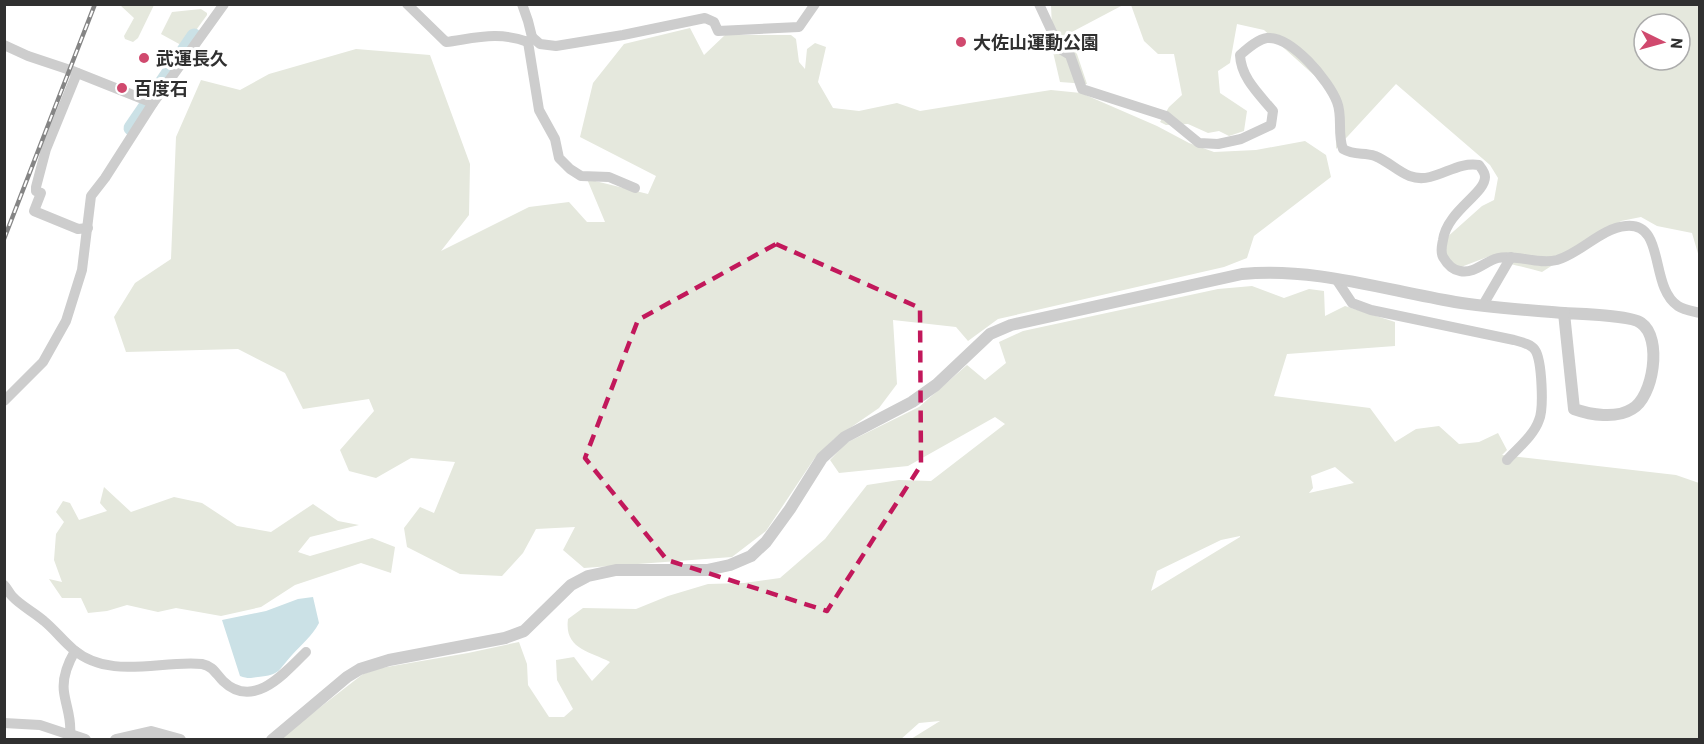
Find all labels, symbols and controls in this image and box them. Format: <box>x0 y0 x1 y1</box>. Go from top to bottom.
north arrow <box>1632 12 1692 72</box>
place label: 大佐山運動公園 <box>973 31 1099 53</box>
marker: 大佐山運動公園 <box>954 35 968 49</box>
text: N <box>1668 37 1687 49</box>
place label: 武運長久 <box>156 47 228 69</box>
marker: 武運長久 <box>137 51 151 65</box>
place label: 百度石 <box>134 77 188 99</box>
marker: 百度石 <box>115 81 129 95</box>

